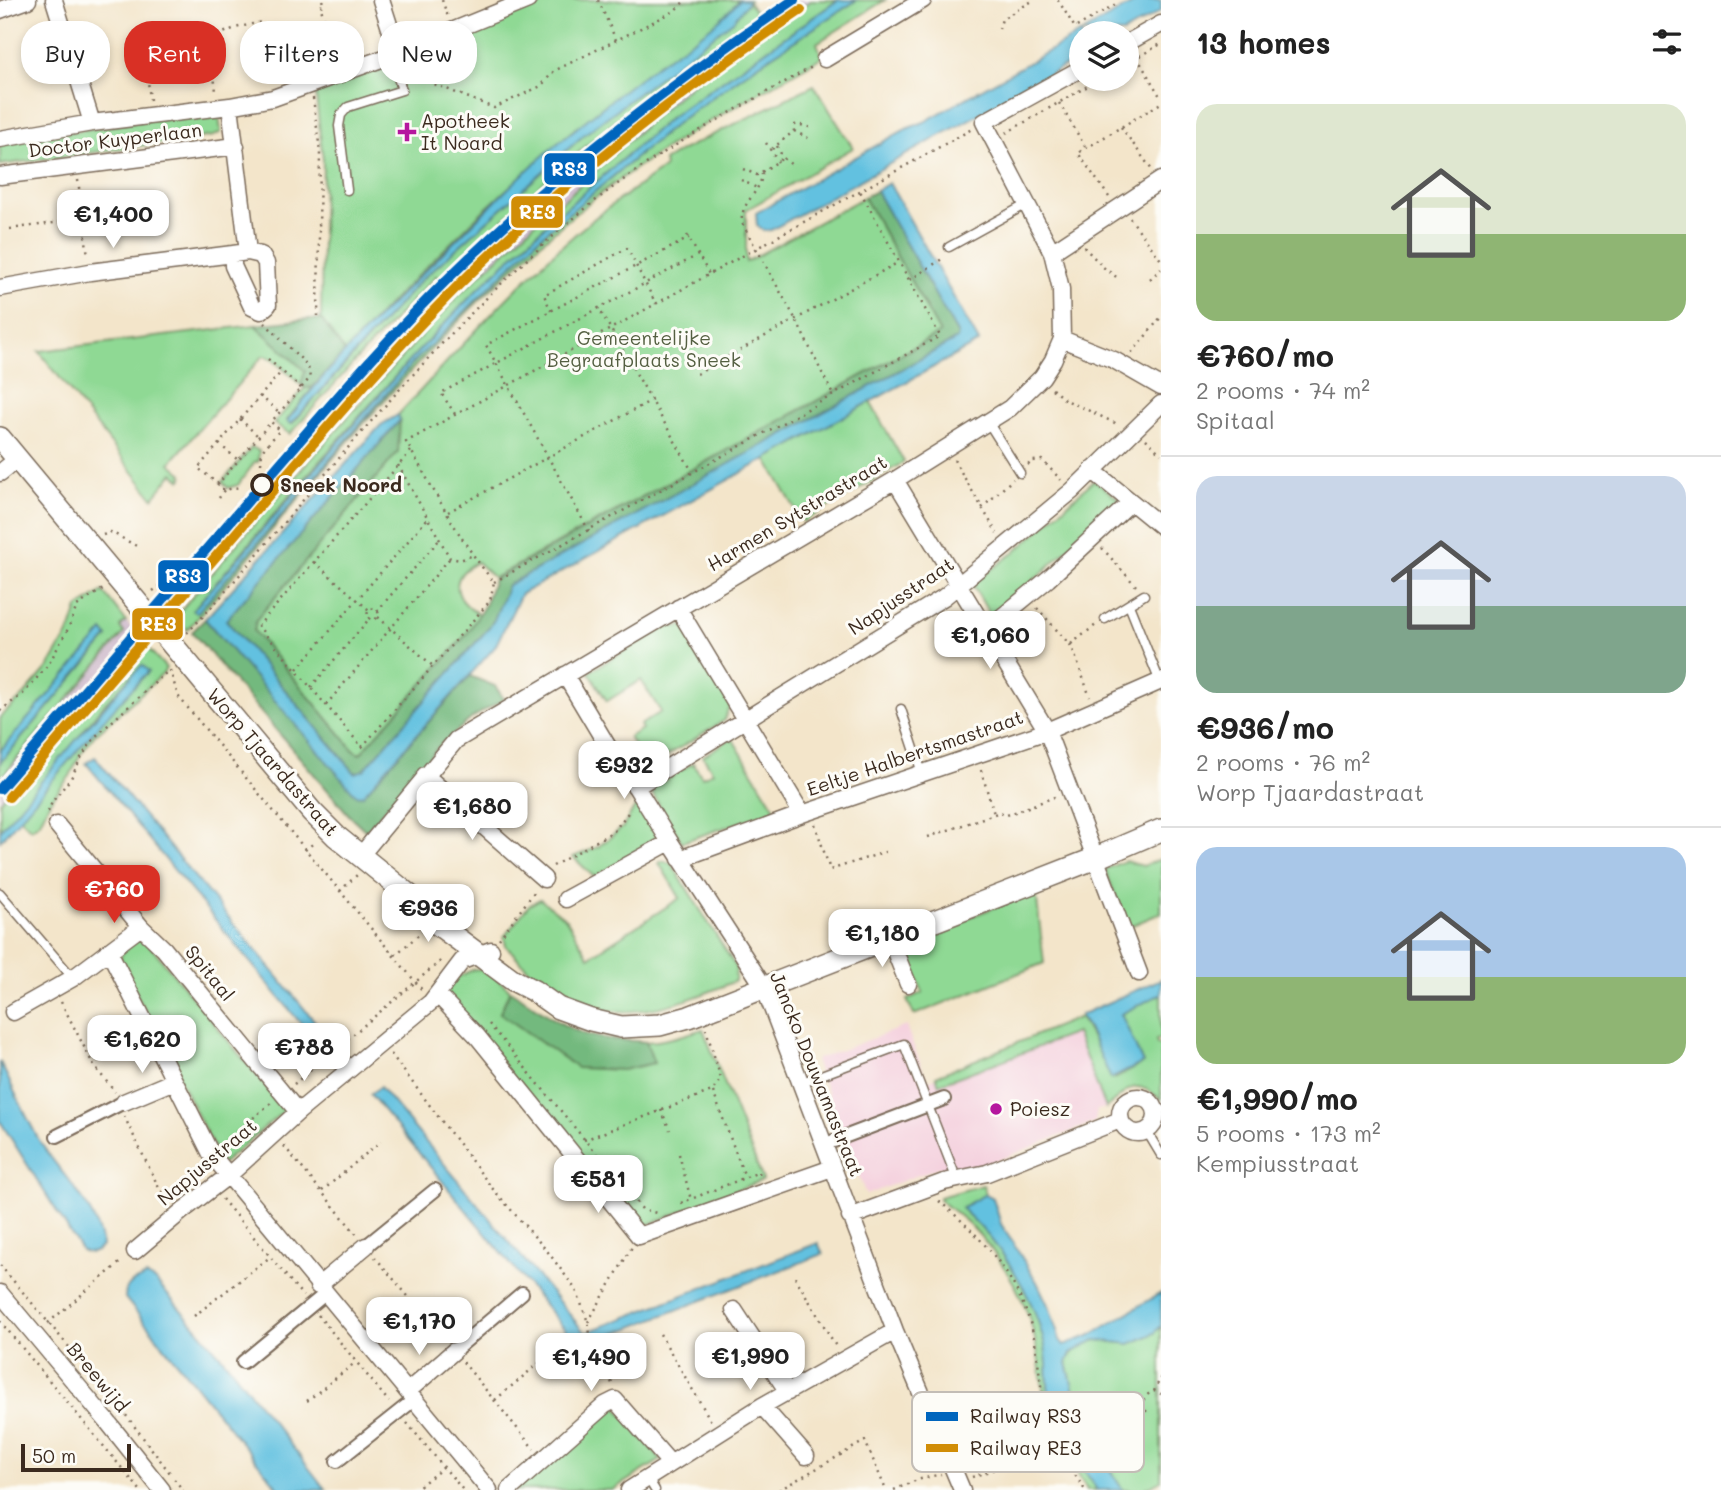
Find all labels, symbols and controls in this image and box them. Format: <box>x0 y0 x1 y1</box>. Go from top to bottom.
chip: Buy <box>21 21 110 84</box>
chip: Rent <box>124 21 226 84</box>
chip: Filters <box>240 21 364 84</box>
chip: New <box>378 21 477 84</box>
map controls <box>1069 21 1139 91</box>
button: layers <box>1069 21 1139 91</box>
text: 13 homes <box>1196 22 1331 62</box>
icon: filters <box>1648 23 1686 61</box>
place label: Apotheek It Noard <box>421 108 510 155</box>
street label: Doctor Kuyperlaan <box>27 116 203 163</box>
marker: Apotheek It Noard <box>399 124 415 140</box>
icon: home <box>1378 150 1504 276</box>
line badge: RS3 <box>543 152 596 186</box>
text: RS3 <box>551 156 587 181</box>
pin: €1,400 <box>56 190 170 250</box>
line badge: RE3 <box>510 195 564 229</box>
text: €1,400 <box>73 198 153 228</box>
text: RE3 <box>519 199 555 224</box>
park label: Gemeentelijke Begraafplaats Sneek <box>547 325 741 372</box>
text: €760/mo <box>1196 335 1334 375</box>
text: 2 rooms · 74 m² <box>1196 375 1370 405</box>
text: Spitaal <box>1196 405 1275 435</box>
street label: Harmen Sytstrastraat <box>702 449 891 576</box>
place label: Sneek Noord <box>280 472 402 497</box>
marker: Sneek Noord <box>251 474 273 496</box>
icon: home <box>1378 522 1504 648</box>
street label: Napjusstraat <box>843 551 959 640</box>
line badge: RS3 <box>157 559 210 593</box>
text: RS3 <box>165 563 201 588</box>
line badge: RE3 <box>131 607 184 641</box>
text: RE3 <box>140 611 176 636</box>
pin: €1,060 <box>933 612 1047 671</box>
text: €1,060 <box>950 619 1030 649</box>
street label: Worp Tjaardastraat <box>202 682 345 841</box>
street label: Eeltje Halbertsmastraat <box>803 704 1026 801</box>
text: €936/mo <box>1196 707 1334 747</box>
pin: €932 <box>583 742 665 801</box>
text: 2 rooms · 76 m² <box>1196 747 1370 777</box>
text: €932 <box>594 749 654 779</box>
text: Worp Tjaardastraat <box>1196 777 1424 807</box>
pin: €1,680 <box>415 782 529 842</box>
text: €1,680 <box>433 790 511 820</box>
pin: €760 <box>73 866 155 925</box>
text: €760 <box>84 873 144 903</box>
pin: €936 <box>387 884 469 944</box>
text: €936 <box>398 892 458 922</box>
icon: home <box>1378 893 1504 1019</box>
pin: €1,180 <box>825 909 939 969</box>
text: €1,180 <box>844 917 920 947</box>
street label: Spitaal <box>180 940 241 1006</box>
street label: Jancko Douwamastraat <box>765 968 870 1180</box>
pin: €1,620 <box>85 1016 199 1075</box>
text: €1,620 <box>103 1023 181 1053</box>
pin: €788 <box>263 1024 345 1083</box>
text: €788 <box>274 1031 334 1061</box>
text: €1,990/mo <box>1196 1078 1358 1118</box>
place label: Poiesz <box>1010 1096 1070 1121</box>
marker: Poiesz <box>988 1101 1004 1117</box>
street label: Napjusstraat <box>152 1113 262 1211</box>
text: 5 rooms · 173 m² <box>1196 1118 1381 1148</box>
text: Kempiusstraat <box>1196 1148 1359 1178</box>
pin: €581 <box>557 1156 639 1215</box>
text: €581 <box>570 1163 626 1193</box>
pin: €1,170 <box>362 1298 476 1357</box>
text: €1,170 <box>382 1305 456 1335</box>
pin: €1,990 <box>693 1332 807 1392</box>
pin: €1,490 <box>534 1334 648 1393</box>
street label: Breewijd <box>62 1337 135 1417</box>
text: €1,990 <box>711 1340 789 1370</box>
text: €1,490 <box>551 1341 631 1371</box>
legend <box>912 1392 1144 1472</box>
text: Railway RS3 <box>970 1403 1081 1428</box>
text: Railway RE3 <box>970 1435 1081 1460</box>
scale bar <box>21 1441 131 1473</box>
text: 50 m <box>32 1443 76 1468</box>

